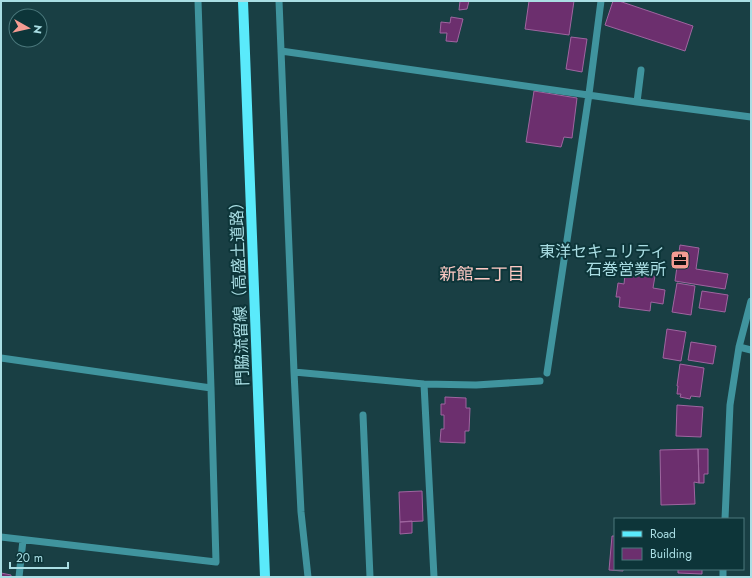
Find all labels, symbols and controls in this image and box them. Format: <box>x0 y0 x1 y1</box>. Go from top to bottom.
north arrow <box>8 8 48 48</box>
text: N <box>29 24 46 35</box>
street label: 門脇流留線（高盛土道路） <box>225 194 254 386</box>
place label: 東洋セキュリティ 石巻営業所 <box>539 240 666 281</box>
office icon: 東洋セキュリティ 石巻営業所 <box>669 249 691 271</box>
district label: 新館二丁目 <box>440 262 525 286</box>
legend <box>614 518 744 570</box>
text: Road <box>650 525 676 543</box>
scale bar <box>10 544 68 570</box>
text: Building <box>650 545 692 563</box>
text: 20 m <box>16 549 43 567</box>

